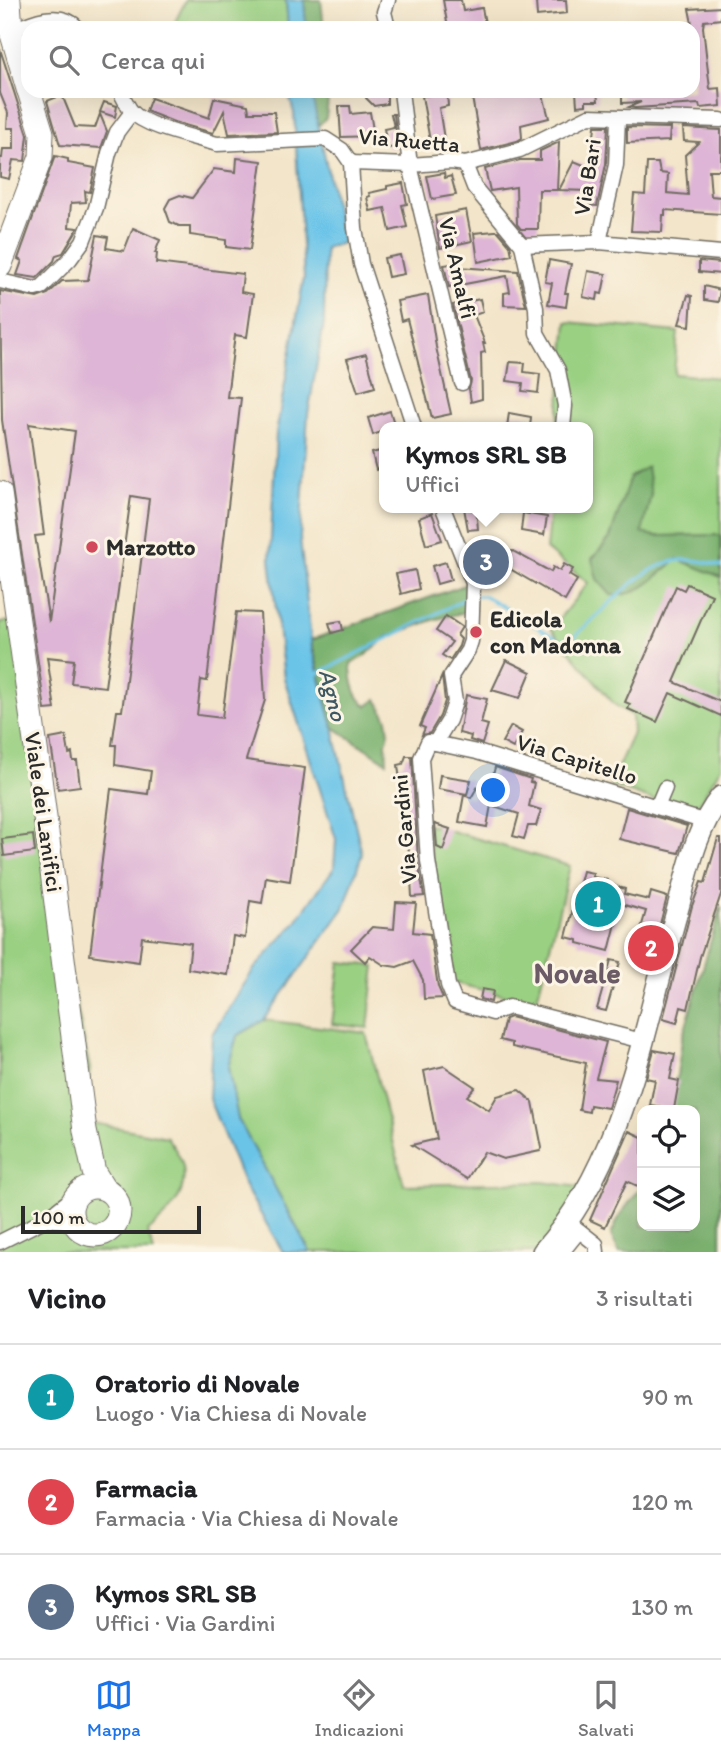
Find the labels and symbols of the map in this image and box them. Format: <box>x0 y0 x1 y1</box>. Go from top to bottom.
street label: Via Ruetta <box>357 122 461 158</box>
street label: Via Bari <box>567 137 607 217</box>
street label: Via Amalfi <box>433 215 483 321</box>
place label: Marzotto <box>106 533 196 561</box>
pin: 3 <box>463 536 509 588</box>
marker: Marzotto <box>84 539 100 555</box>
place label: Edicola con Madonna <box>490 605 622 659</box>
marker: Edicola con Madonna <box>468 624 484 640</box>
water label: Agno <box>313 666 354 725</box>
street label: Via Capitello <box>513 727 641 791</box>
street label: Viale dei Lanifici <box>19 730 69 894</box>
street label: Via Gardini <box>385 773 423 885</box>
your location <box>476 773 510 807</box>
pin: 1 <box>575 878 621 930</box>
pin: 2 <box>628 922 674 974</box>
district label: Novale <box>533 954 621 991</box>
scale bar <box>21 1203 201 1235</box>

